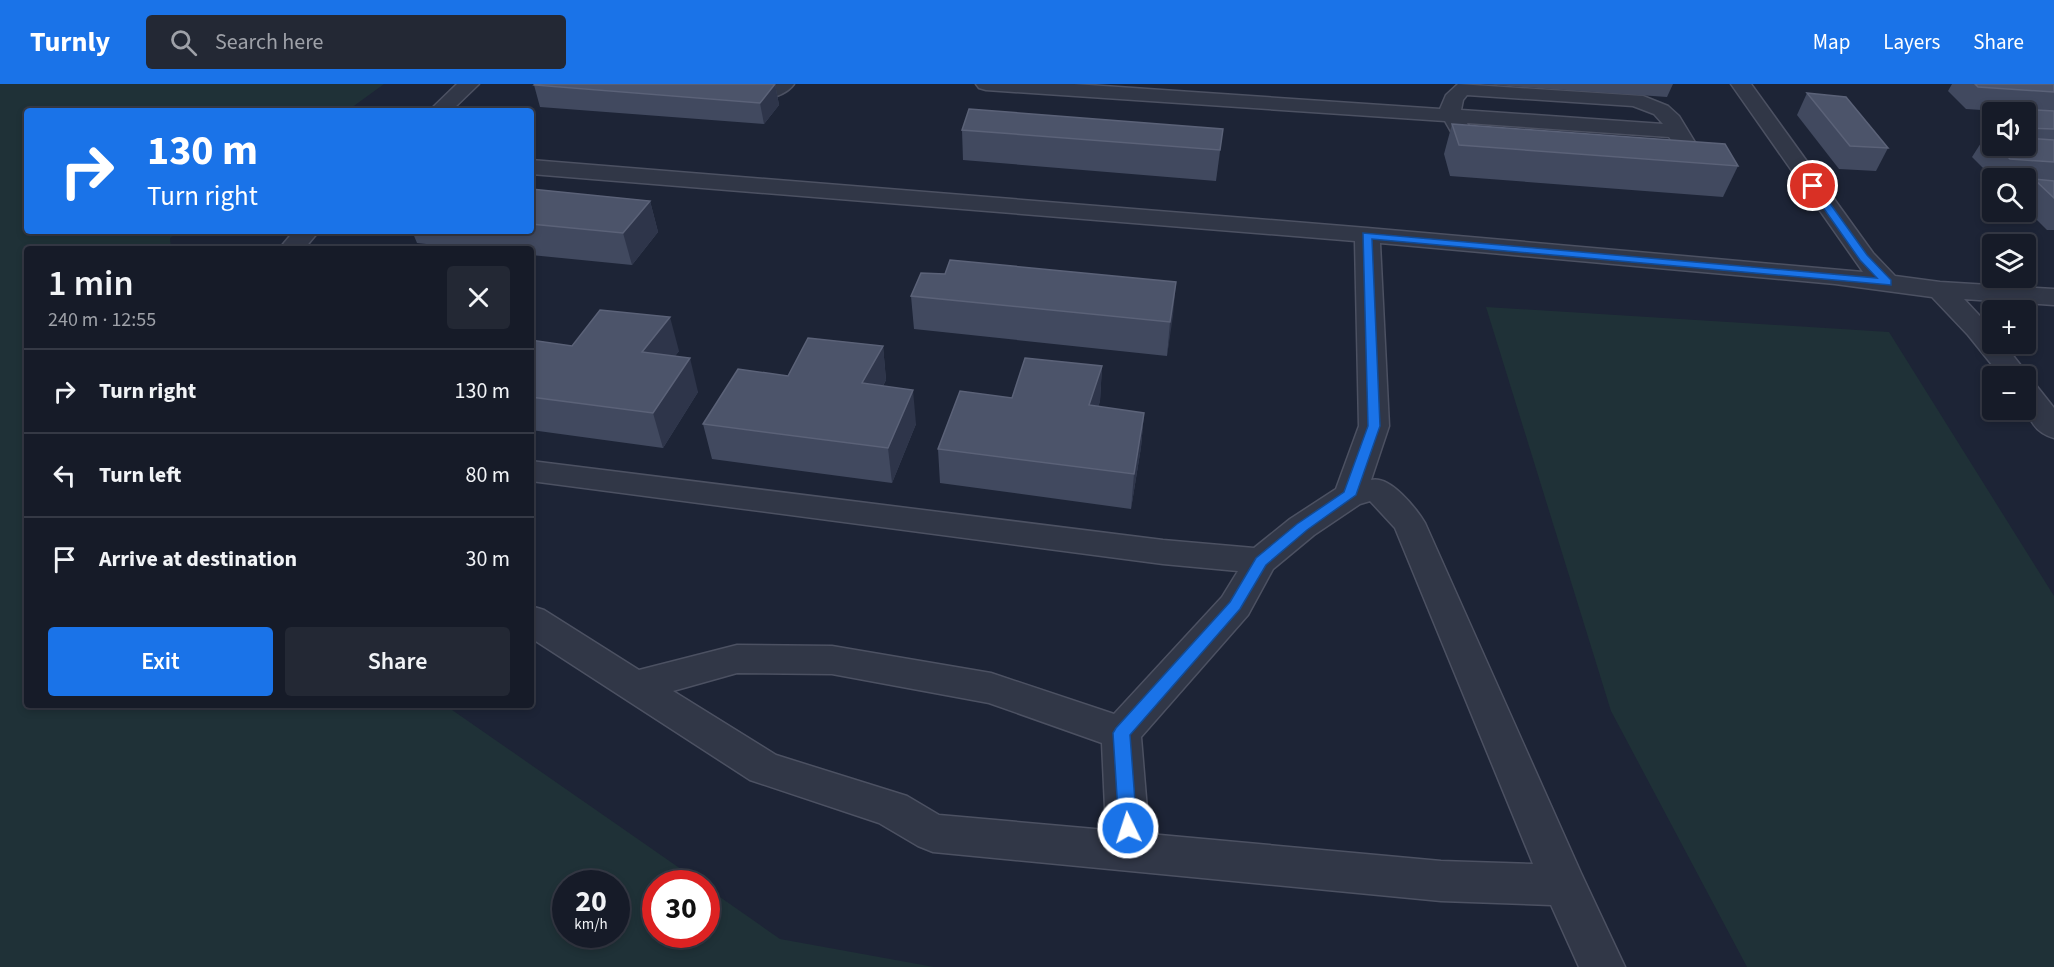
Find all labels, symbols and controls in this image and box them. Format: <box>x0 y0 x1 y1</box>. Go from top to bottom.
search box <box>146 15 566 69</box>
text: Turnly <box>30 22 110 62</box>
icon: search <box>167 26 200 59</box>
text: Search here <box>215 26 324 58</box>
text: Map <box>1813 27 1850 57</box>
text: Layers <box>1883 27 1940 57</box>
text: Share <box>1973 27 2024 57</box>
map controls <box>1982 102 2036 420</box>
button: sound <box>1982 102 2036 156</box>
text: 130 m <box>147 121 258 181</box>
icon: right <box>48 132 126 210</box>
pin <box>1787 160 1838 211</box>
button: search <box>1982 168 2036 222</box>
icon: arrive <box>1796 169 1829 202</box>
text: Turn right <box>147 177 258 216</box>
button: layers <box>1982 234 2036 288</box>
text: 1 min <box>48 258 134 309</box>
button: close <box>447 266 510 329</box>
button: + <box>1982 300 2036 354</box>
text: 240 m · 12:55 <box>48 306 156 334</box>
button: − <box>1982 366 2036 420</box>
icon: right <box>48 375 81 408</box>
text: Turn right <box>99 375 196 407</box>
text: 130 m <box>455 375 510 407</box>
icon: left <box>48 459 81 492</box>
text: Turn left <box>99 459 181 491</box>
text: 80 m <box>465 459 510 491</box>
icon: arrive <box>48 543 81 576</box>
text: Arrive at destination <box>99 543 297 575</box>
text: 30 m <box>465 543 510 575</box>
button: Exit <box>48 627 273 696</box>
button: Share <box>285 627 510 696</box>
position arrow <box>1096 796 1160 860</box>
speed limit sign: 30 <box>642 870 720 948</box>
text: 20 <box>575 880 607 923</box>
text: km/h <box>574 914 608 935</box>

